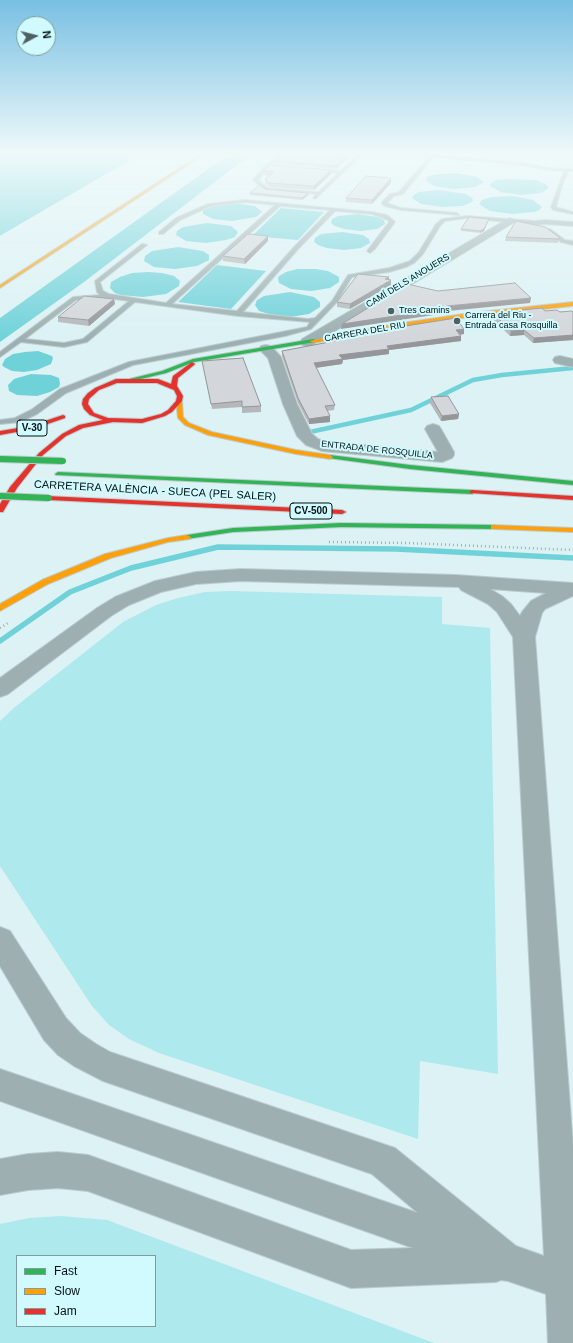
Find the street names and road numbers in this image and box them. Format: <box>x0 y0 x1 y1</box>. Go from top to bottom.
street label: CAMÍ DELS ANOUERS <box>364 252 452 310</box>
street label: CARRERA DEL RIU <box>324 320 406 344</box>
road number: V-30 <box>17 420 47 436</box>
street label: ENTRADA DE ROSQUILLA <box>321 439 433 461</box>
street label: CARRETERA VALÈNCIA - SUECA (PEL SALER) <box>34 478 276 504</box>
road number: CV-500 <box>290 503 332 519</box>

